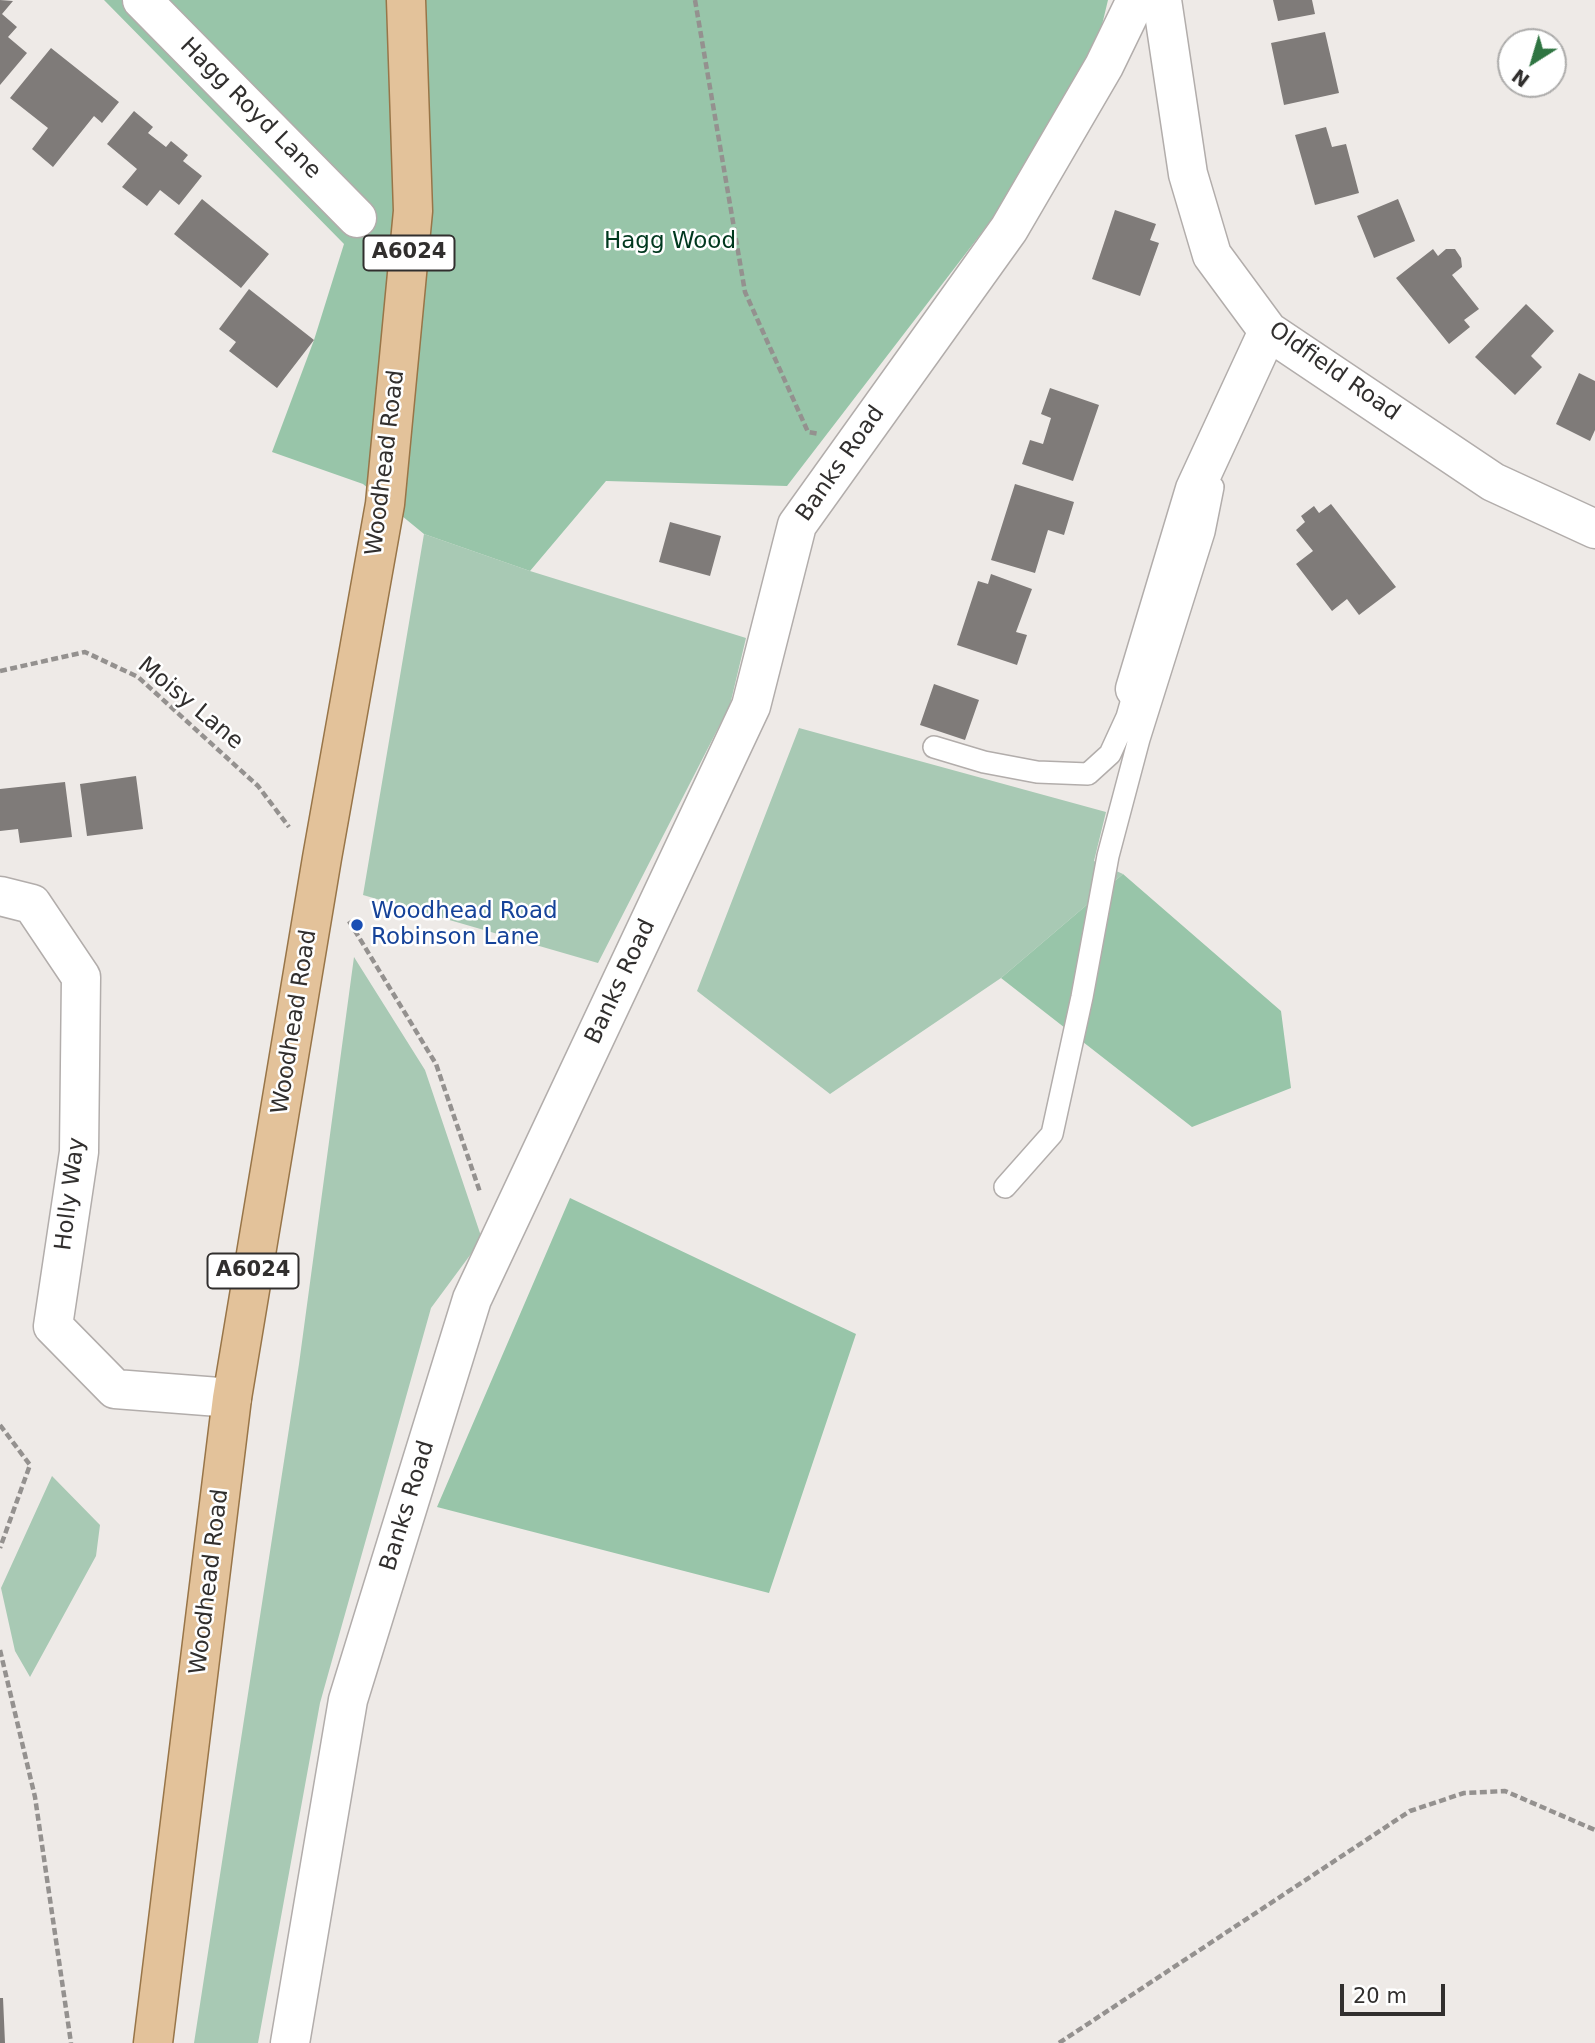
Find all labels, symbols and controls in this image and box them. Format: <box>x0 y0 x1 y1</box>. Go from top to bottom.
north arrow <box>1497 28 1567 98</box>
street label: Hagg Royd Lane <box>174 33 326 185</box>
text: N <box>1508 65 1534 92</box>
park label: Hagg Wood <box>604 228 736 256</box>
road number: A6024 <box>364 236 454 270</box>
street label: Oldfield Road <box>1263 317 1405 427</box>
street label: Woodhead Road <box>361 369 411 557</box>
street label: Banks Road <box>791 401 891 527</box>
street label: Moisy Lane <box>132 652 248 756</box>
place label: Woodhead Road Robinson Lane <box>371 898 558 952</box>
street label: Banks Road <box>580 915 662 1049</box>
marker: Woodhead Road Robinson Lane <box>349 917 365 933</box>
street label: Woodhead Road <box>267 928 323 1116</box>
street label: Holly Way <box>50 1136 92 1252</box>
road number: A6024 <box>208 1254 298 1288</box>
street label: Banks Road <box>375 1438 441 1574</box>
street label: Woodhead Road <box>185 1488 235 1676</box>
scale bar <box>1343 1969 1448 2013</box>
text: 20 m <box>1353 1984 1407 2008</box>

